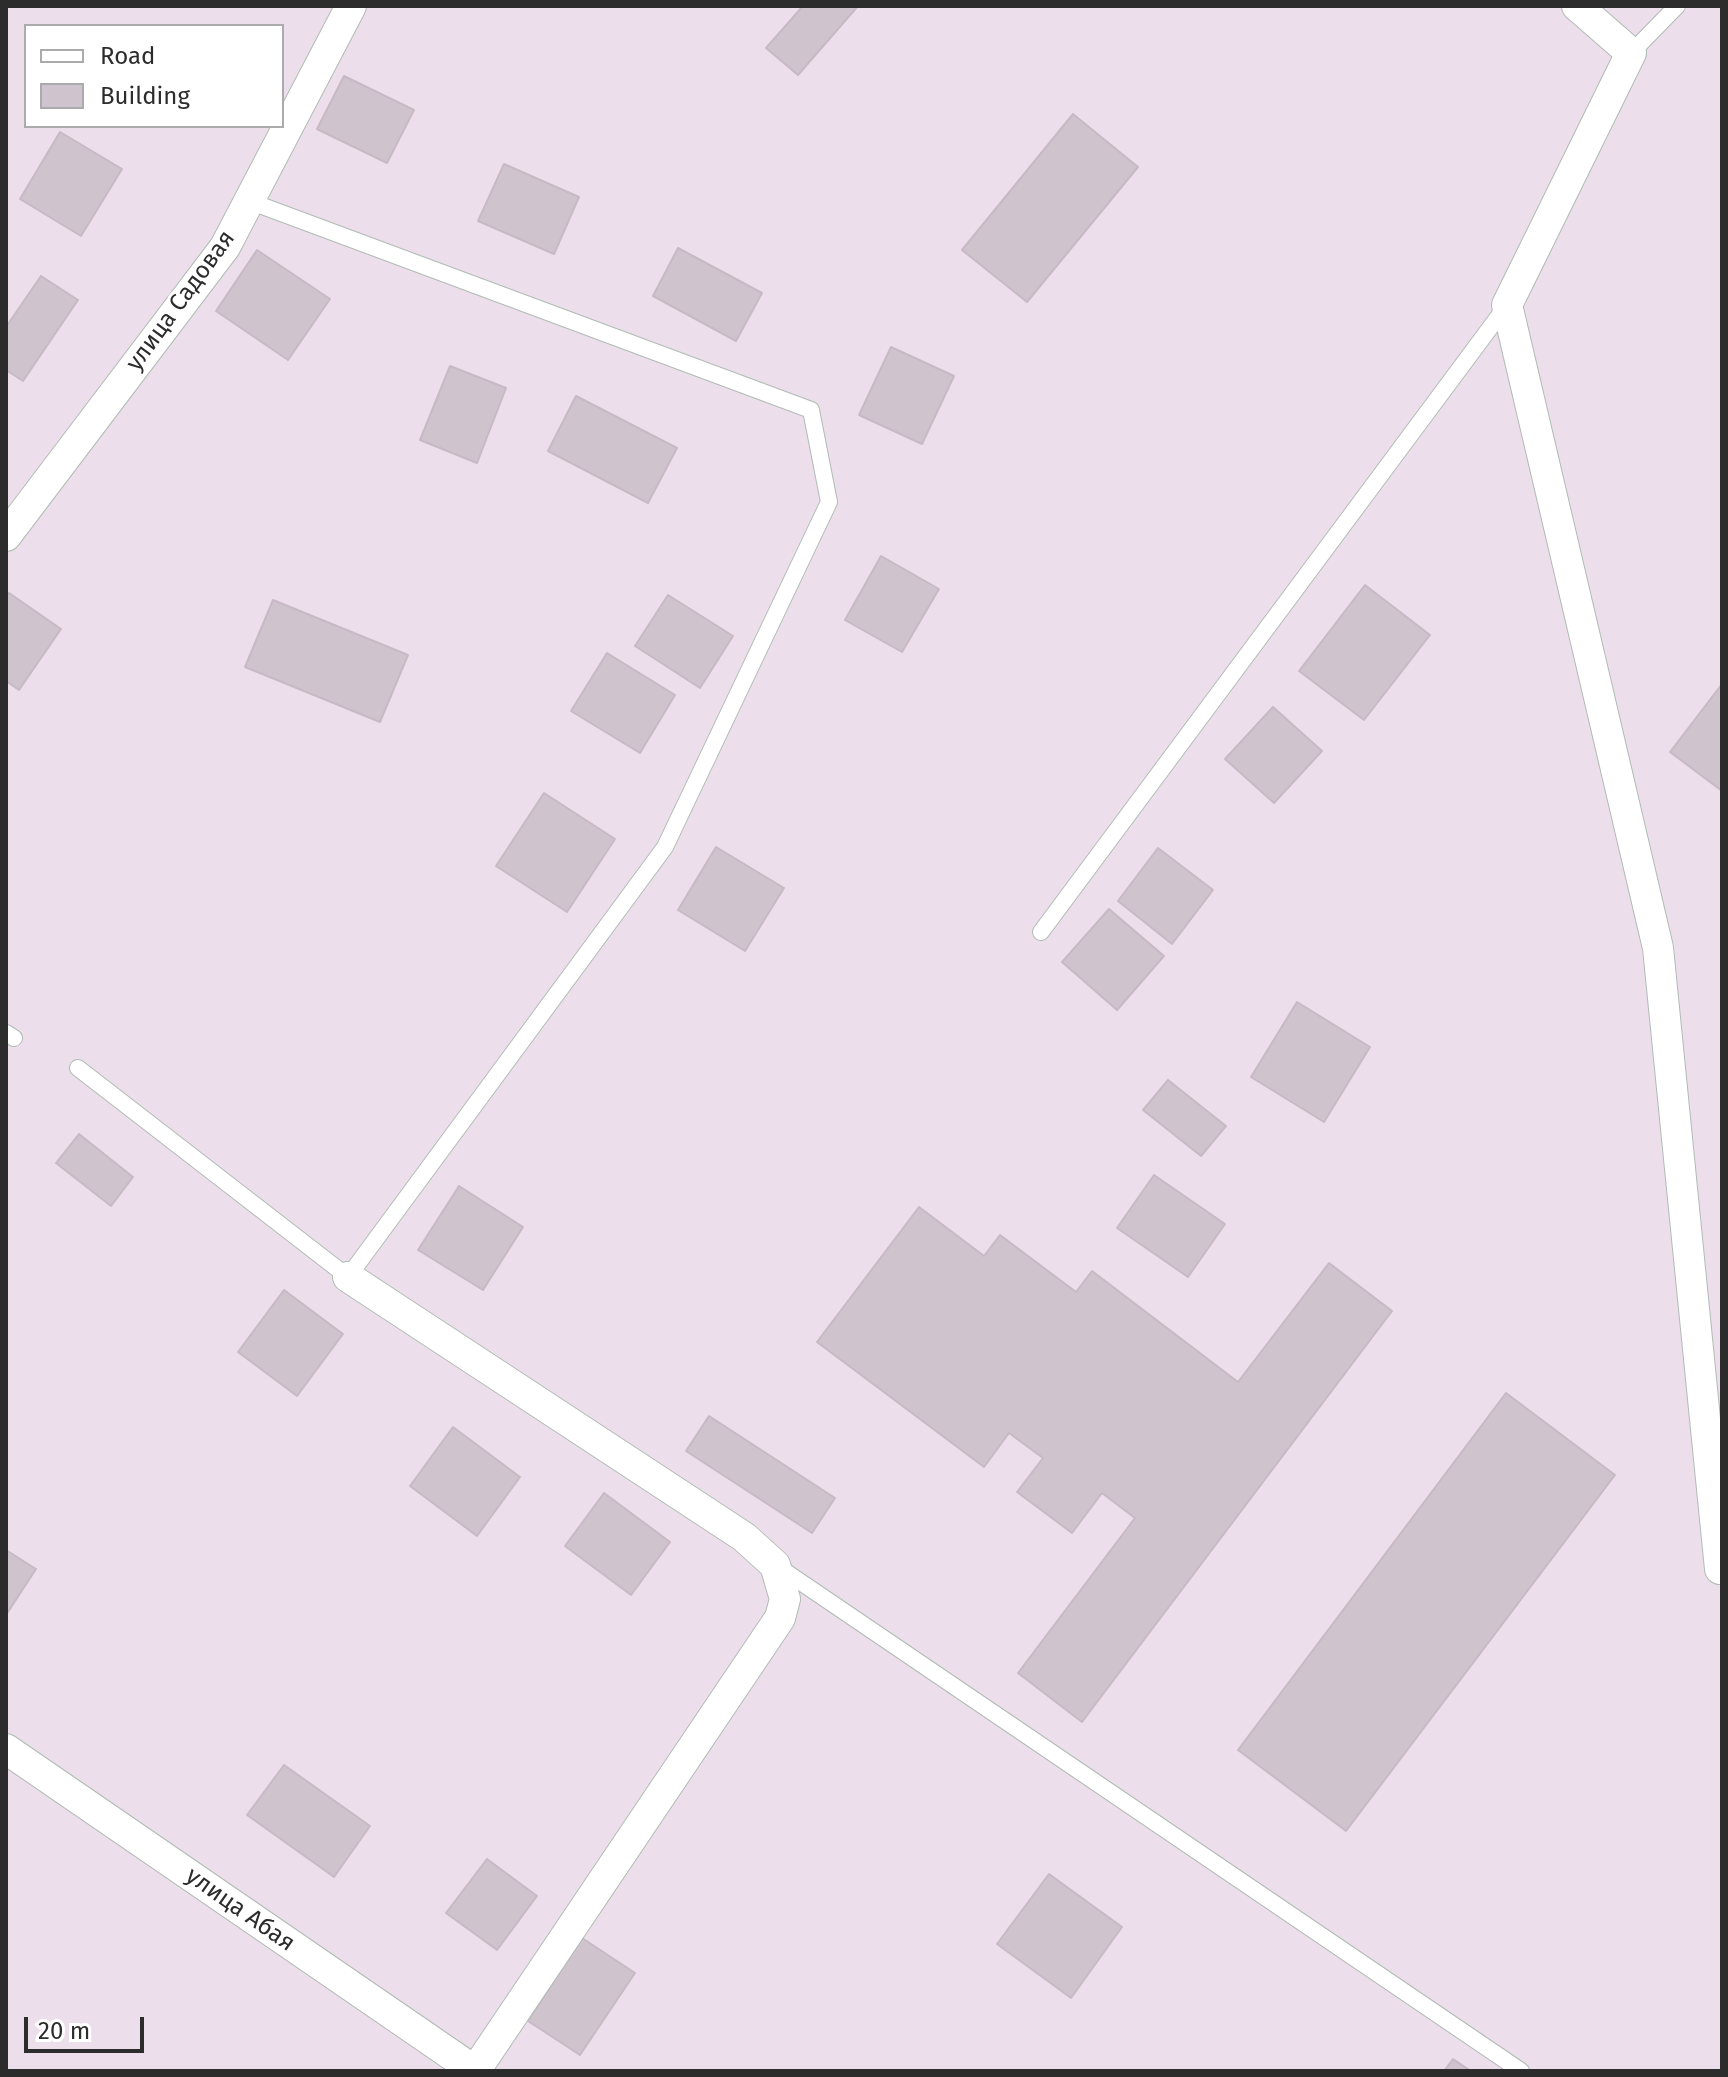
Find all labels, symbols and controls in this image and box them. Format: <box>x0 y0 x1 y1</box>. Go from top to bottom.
legend <box>24 24 284 128</box>
text: Road <box>100 42 155 70</box>
text: Building <box>100 82 190 110</box>
street label: улица Садовая <box>120 225 242 377</box>
street label: улица Абая <box>180 1862 300 1958</box>
scale bar <box>28 2001 148 2051</box>
text: 20 m <box>38 2017 90 2045</box>

